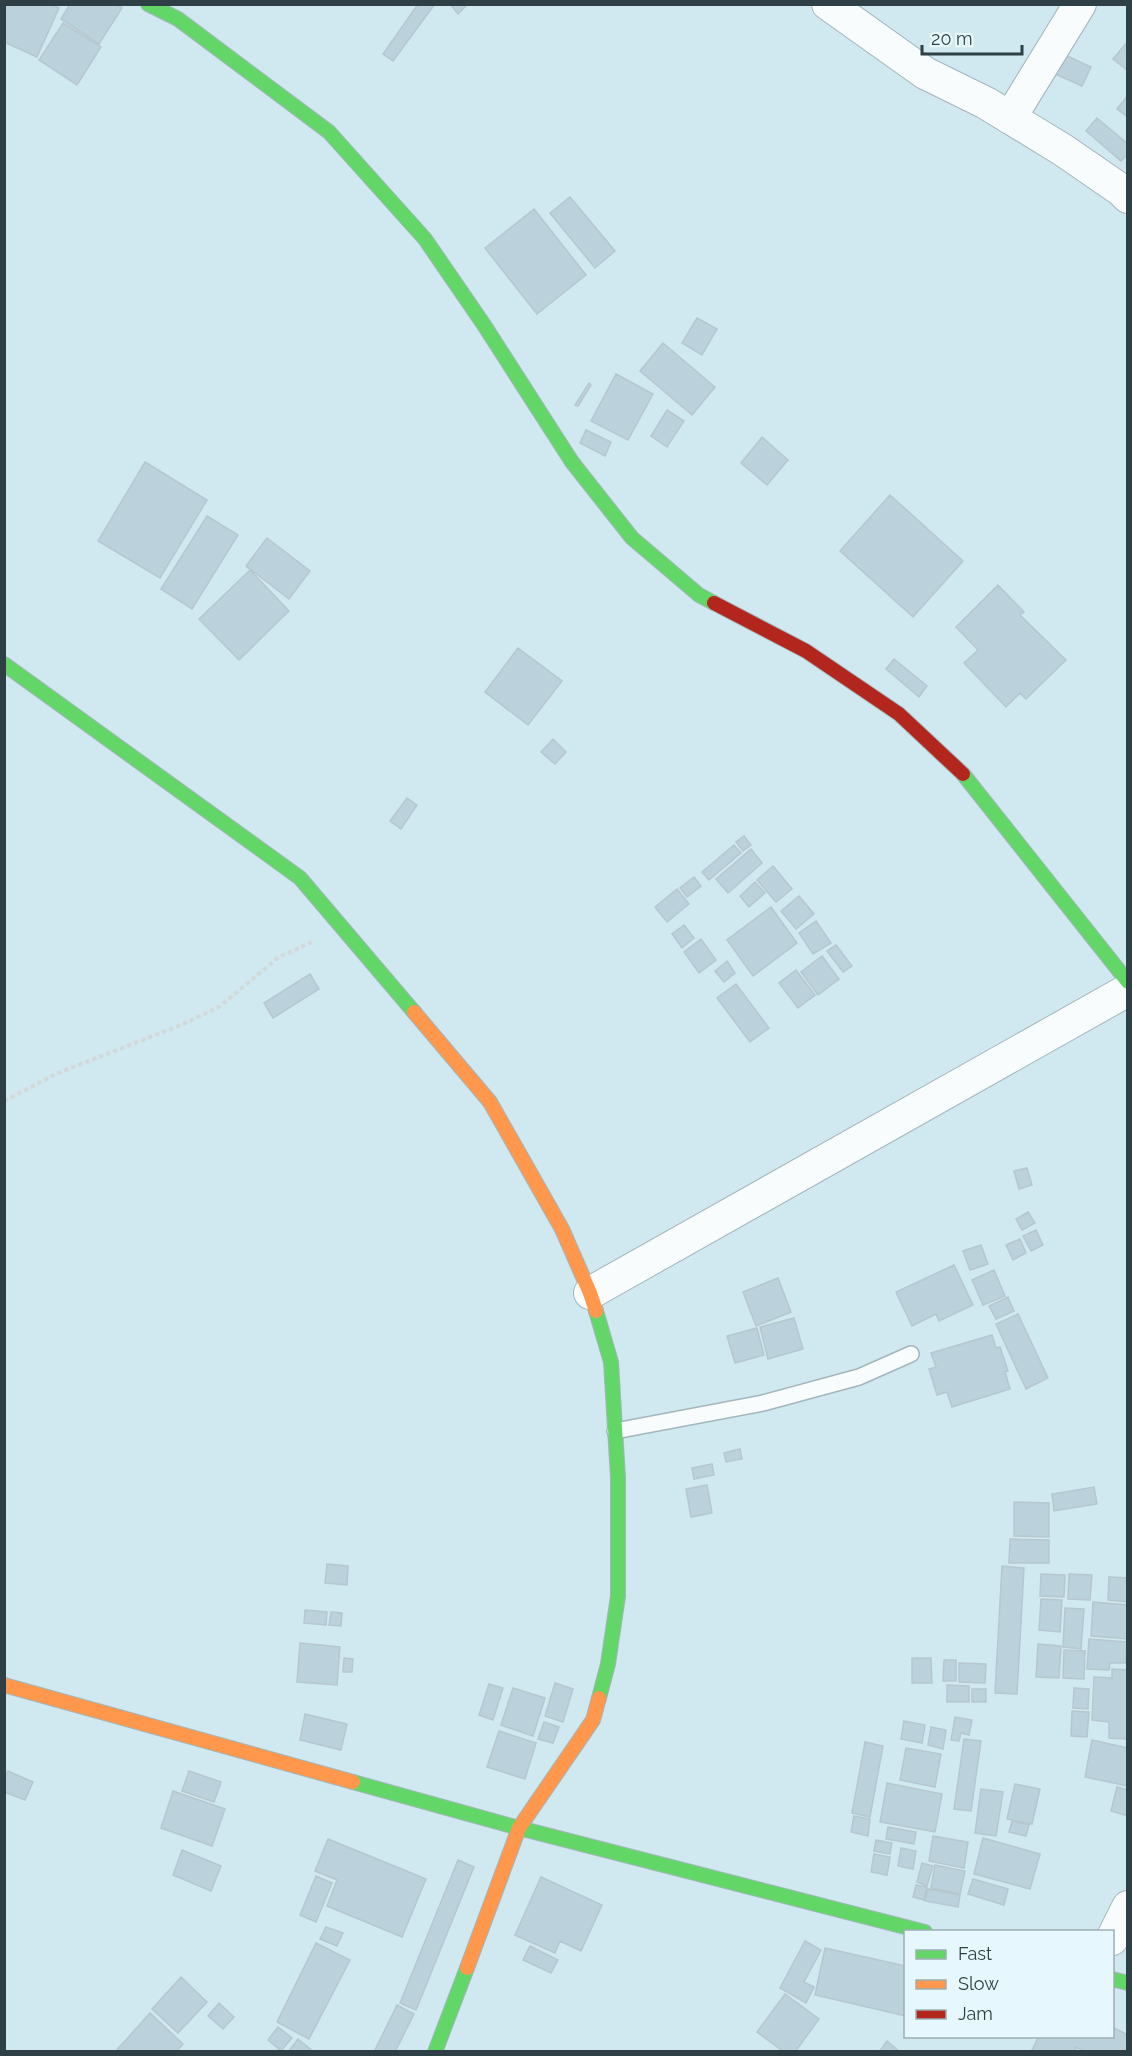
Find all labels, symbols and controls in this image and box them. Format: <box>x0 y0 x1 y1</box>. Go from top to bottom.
scale bar <box>922 18 1022 56</box>
text: 20 m <box>931 28 973 49</box>
legend <box>904 1930 1114 2038</box>
text: Fast <box>958 1943 992 1964</box>
text: Slow <box>958 1973 999 1994</box>
text: Jam <box>958 2003 993 2024</box>

